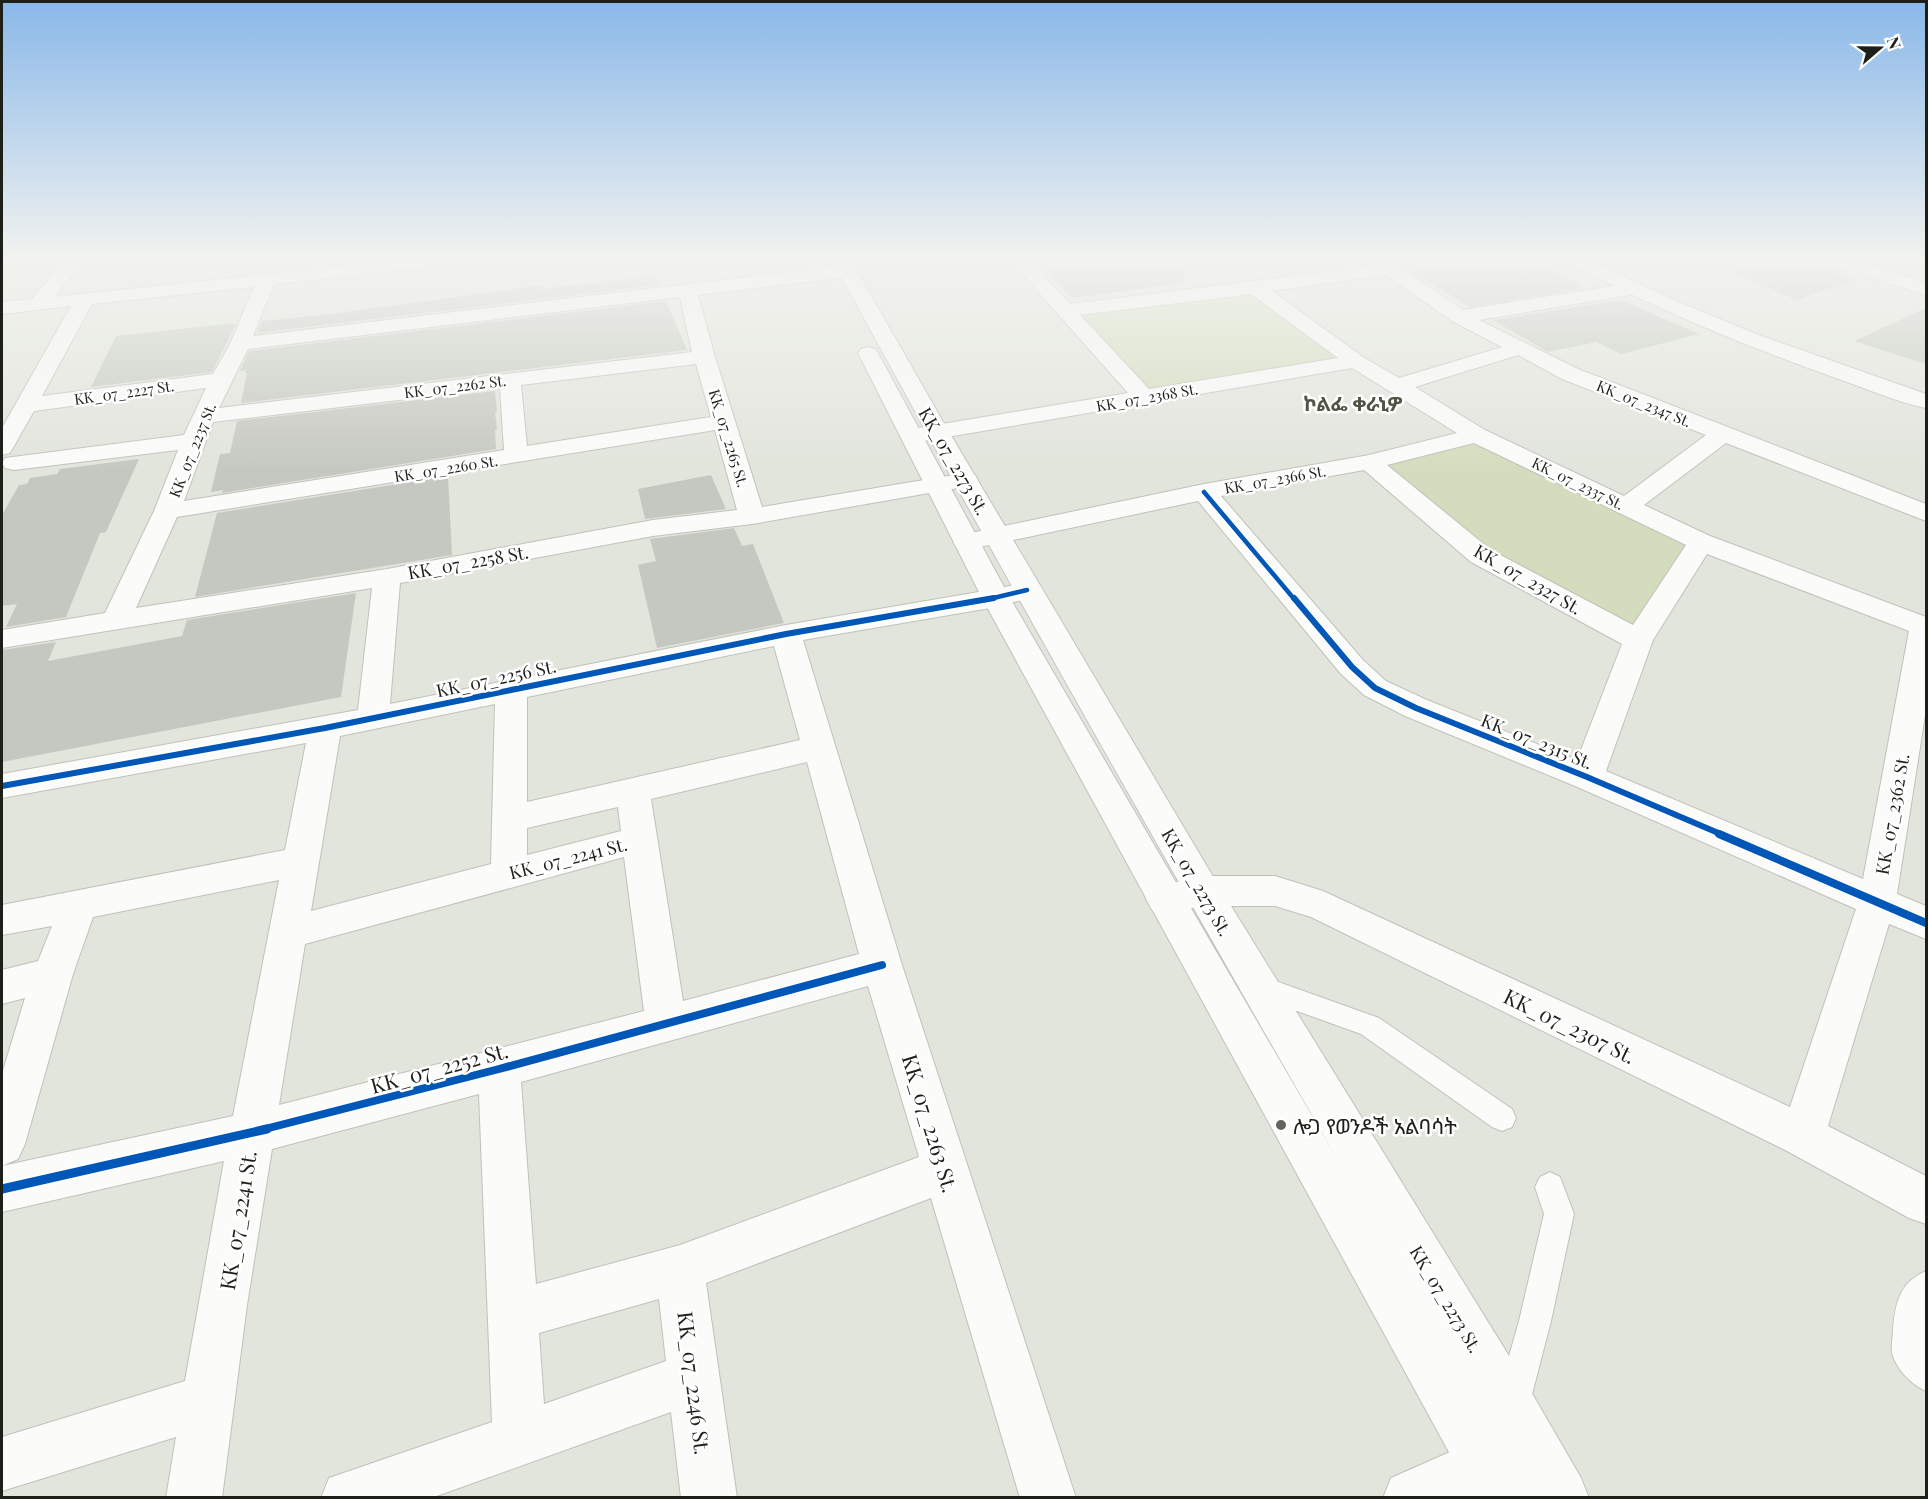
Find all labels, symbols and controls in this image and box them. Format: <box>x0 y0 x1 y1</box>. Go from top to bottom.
north arrow <box>1850 18 1910 78</box>
text: N <box>1883 34 1907 52</box>
street label: KK_07_2262 St. <box>403 370 507 402</box>
street label: KK_07_2227 St. <box>73 375 175 409</box>
street label: KK_07_2347 St. <box>1594 375 1694 431</box>
street label: KK_07_2368 St. <box>1095 378 1199 416</box>
street label: KK_07_2265 St. <box>705 387 753 489</box>
district label: ኮልፌ ቀራኒዎ <box>1304 389 1403 416</box>
street label: KK_07_2237 St. <box>164 400 220 500</box>
street label: KK_07_2273 St. <box>913 403 995 519</box>
street label: KK_07_2260 St. <box>393 450 499 486</box>
street label: KK_07_2337 St. <box>1529 452 1627 514</box>
street label: KK_07_2366 St. <box>1223 460 1327 498</box>
street label: KK_07_2327 St. <box>1470 538 1586 620</box>
street label: KK_07_2258 St. <box>406 540 530 584</box>
street label: KK_07_2256 St. <box>434 654 558 702</box>
street label: KK_07_2315 St. <box>1478 708 1596 774</box>
street label: KK_07_2362 St. <box>1870 751 1914 877</box>
street label: KK_07_2273 St. <box>1156 824 1238 940</box>
street label: KK_07_2241 St. <box>506 832 630 884</box>
street label: KK_07_2307 St. <box>1500 981 1640 1069</box>
street label: KK_07_2252 St. <box>367 1035 511 1099</box>
street label: KK_07_2263 St. <box>897 1050 965 1196</box>
place label: ሎጋ የወንዶች አልባሳት <box>1293 1111 1457 1139</box>
marker: ሎጋ የወንዶች አልባሳት <box>1274 1118 1288 1132</box>
street label: KK_07_2241 St. <box>212 1148 262 1292</box>
street label: KK_07_2273 St. <box>1405 1241 1487 1357</box>
street label: KK_07_2246 St. <box>672 1310 718 1456</box>

